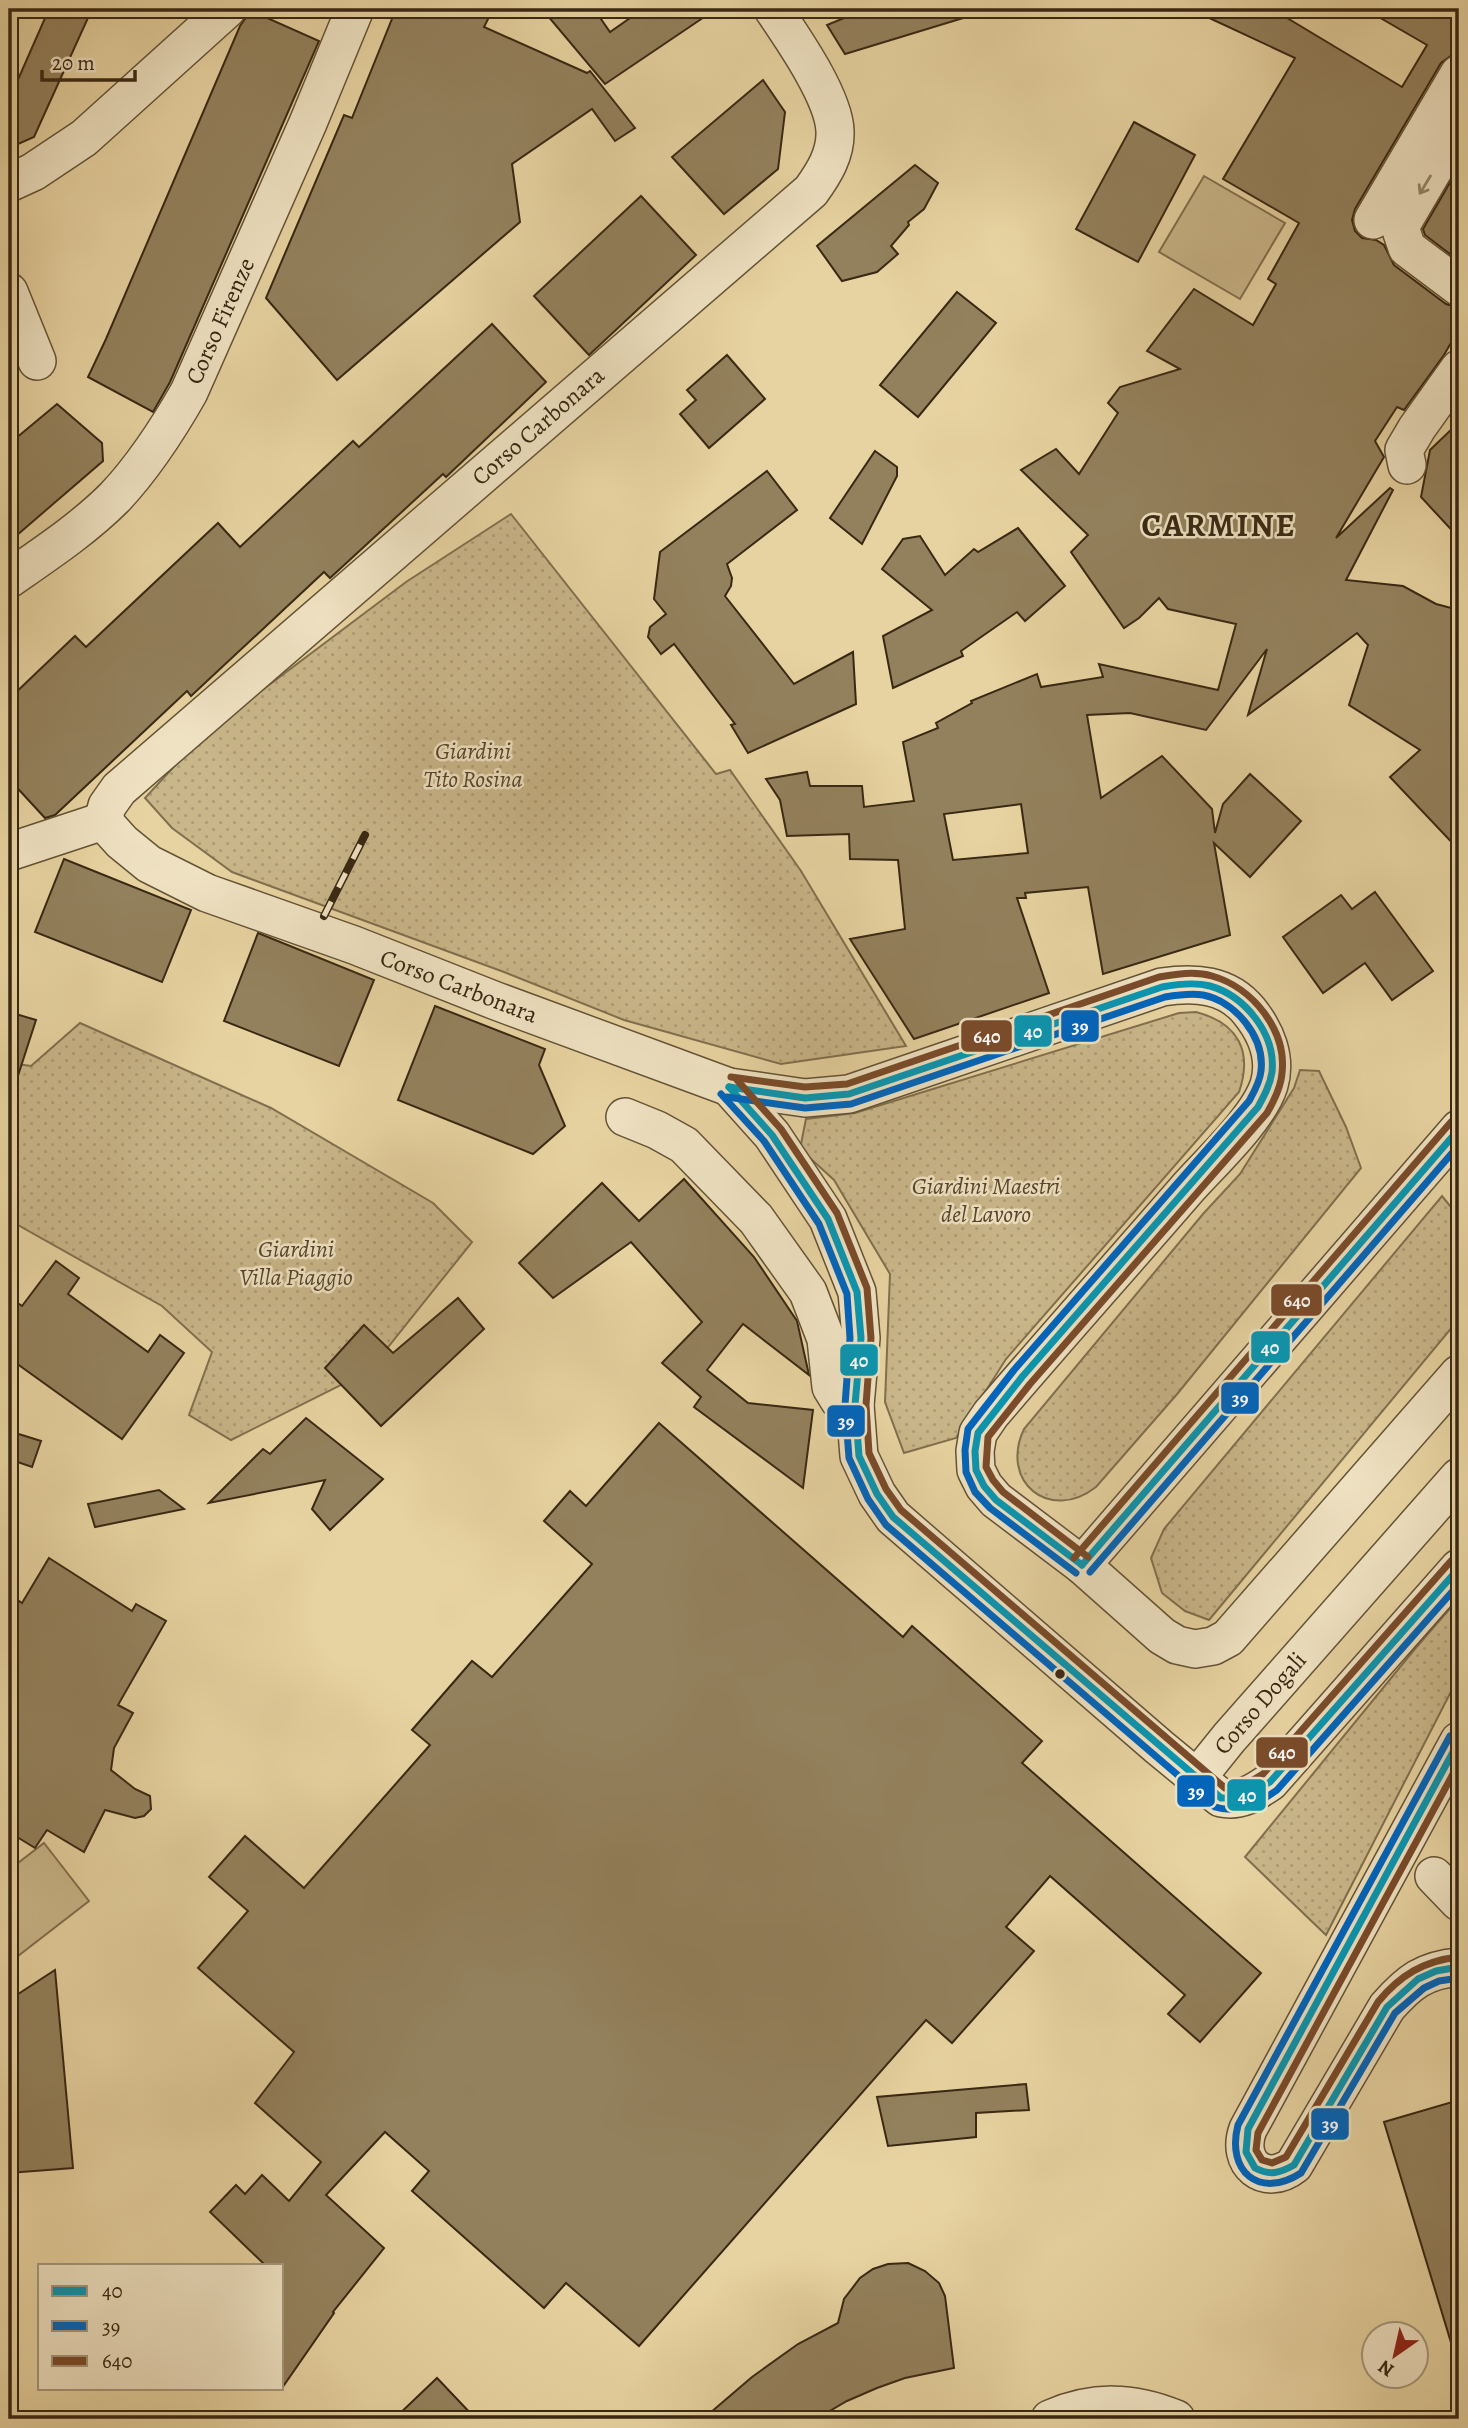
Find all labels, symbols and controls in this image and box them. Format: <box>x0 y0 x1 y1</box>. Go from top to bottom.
scale bar <box>42 38 135 82</box>
text: 20 m <box>52 49 95 77</box>
one-way arrow <box>1417 174 1431 194</box>
street label: Corso Firenze <box>178 253 262 389</box>
street label: Corso Carbonara <box>465 359 612 493</box>
district label: CARMINE <box>1141 503 1297 547</box>
park label: Giardini Tito Rosina <box>423 735 523 795</box>
street label: Corso Carbonara <box>376 941 543 1031</box>
line badge: 39 <box>1060 1009 1100 1043</box>
line badge: 40 <box>1013 1014 1053 1048</box>
text: 39 <box>1072 1014 1089 1040</box>
line badge: 640 <box>960 1019 1013 1053</box>
text: 40 <box>1024 1019 1043 1045</box>
text: 640 <box>973 1024 1001 1050</box>
park label: Giardini Maestri del Lavoro <box>912 1170 1060 1230</box>
park label: Giardini Villa Piaggio <box>239 1233 353 1293</box>
line badge: 640 <box>1270 1283 1323 1317</box>
text: 640 <box>1283 1288 1311 1314</box>
line badge: 40 <box>1250 1330 1291 1364</box>
text: 40 <box>1261 1335 1280 1361</box>
line badge: 40 <box>839 1343 879 1377</box>
text: 40 <box>850 1348 869 1374</box>
line badge: 39 <box>1220 1381 1260 1415</box>
text: 39 <box>1232 1386 1249 1412</box>
line badge: 39 <box>826 1404 866 1438</box>
text: 39 <box>838 1409 855 1435</box>
street label: Corso Dogali <box>1206 1645 1314 1761</box>
unlabelled marker <box>1053 1667 1067 1681</box>
line badge: 640 <box>1255 1736 1309 1769</box>
text: 640 <box>1268 1740 1296 1766</box>
line badge: 39 <box>1176 1774 1216 1808</box>
line badge: 40 <box>1226 1778 1267 1812</box>
text: 39 <box>1188 1779 1205 1805</box>
text: 40 <box>1238 1783 1257 1809</box>
line badge: 39 <box>1310 2107 1350 2141</box>
text: 39 <box>1322 2112 1339 2138</box>
legend <box>38 2264 284 2390</box>
text: 40 <box>102 2277 123 2305</box>
text: 39 <box>102 2313 120 2341</box>
north arrow <box>1360 2320 1430 2390</box>
text: 640 <box>102 2347 132 2375</box>
text: N <box>1373 2354 1399 2383</box>

